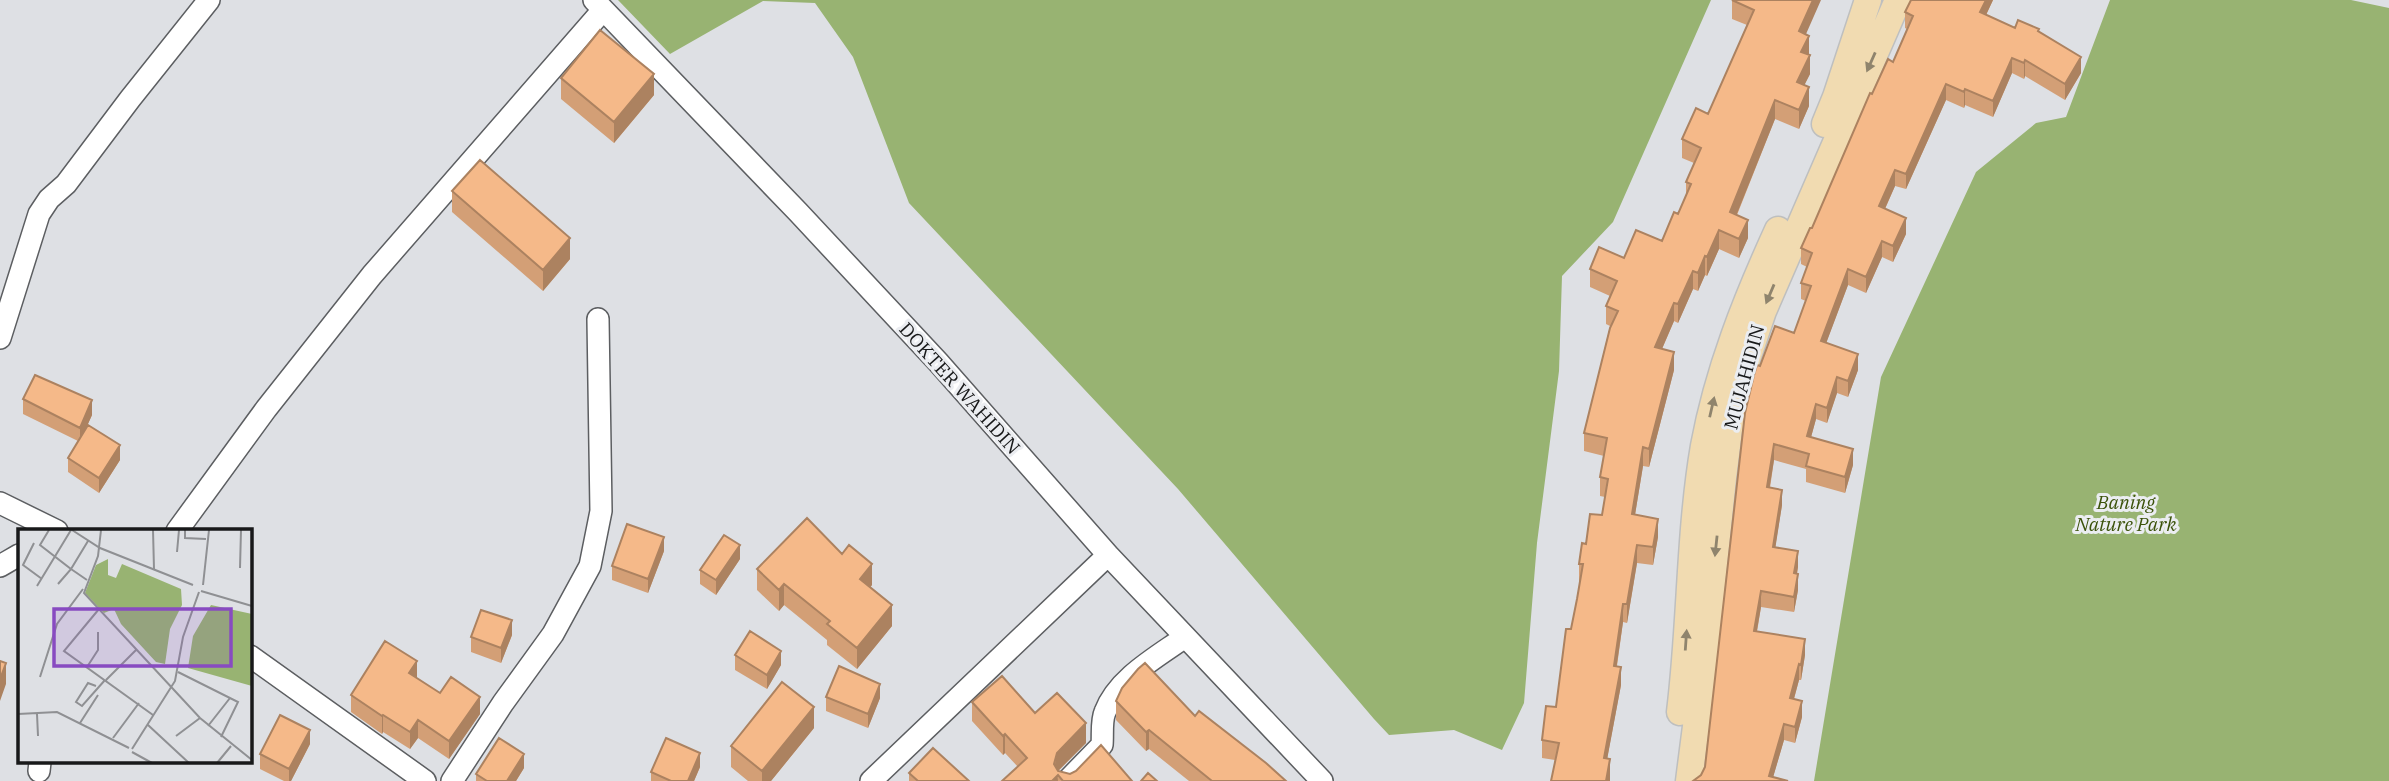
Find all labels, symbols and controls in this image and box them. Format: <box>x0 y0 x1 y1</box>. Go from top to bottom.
one-way arrow <box>1865 52 1876 73</box>
one-way arrow <box>1764 283 1775 304</box>
street label: DOKTER WAHIDIN <box>894 317 1026 459</box>
street label: MUJAHIDIN <box>1718 322 1770 432</box>
one-way arrow <box>1707 396 1718 418</box>
park label: Baning Nature Park <box>2074 490 2178 536</box>
inset map <box>18 529 252 764</box>
one-way arrow <box>1710 535 1721 557</box>
one-way arrow <box>1681 629 1692 651</box>

